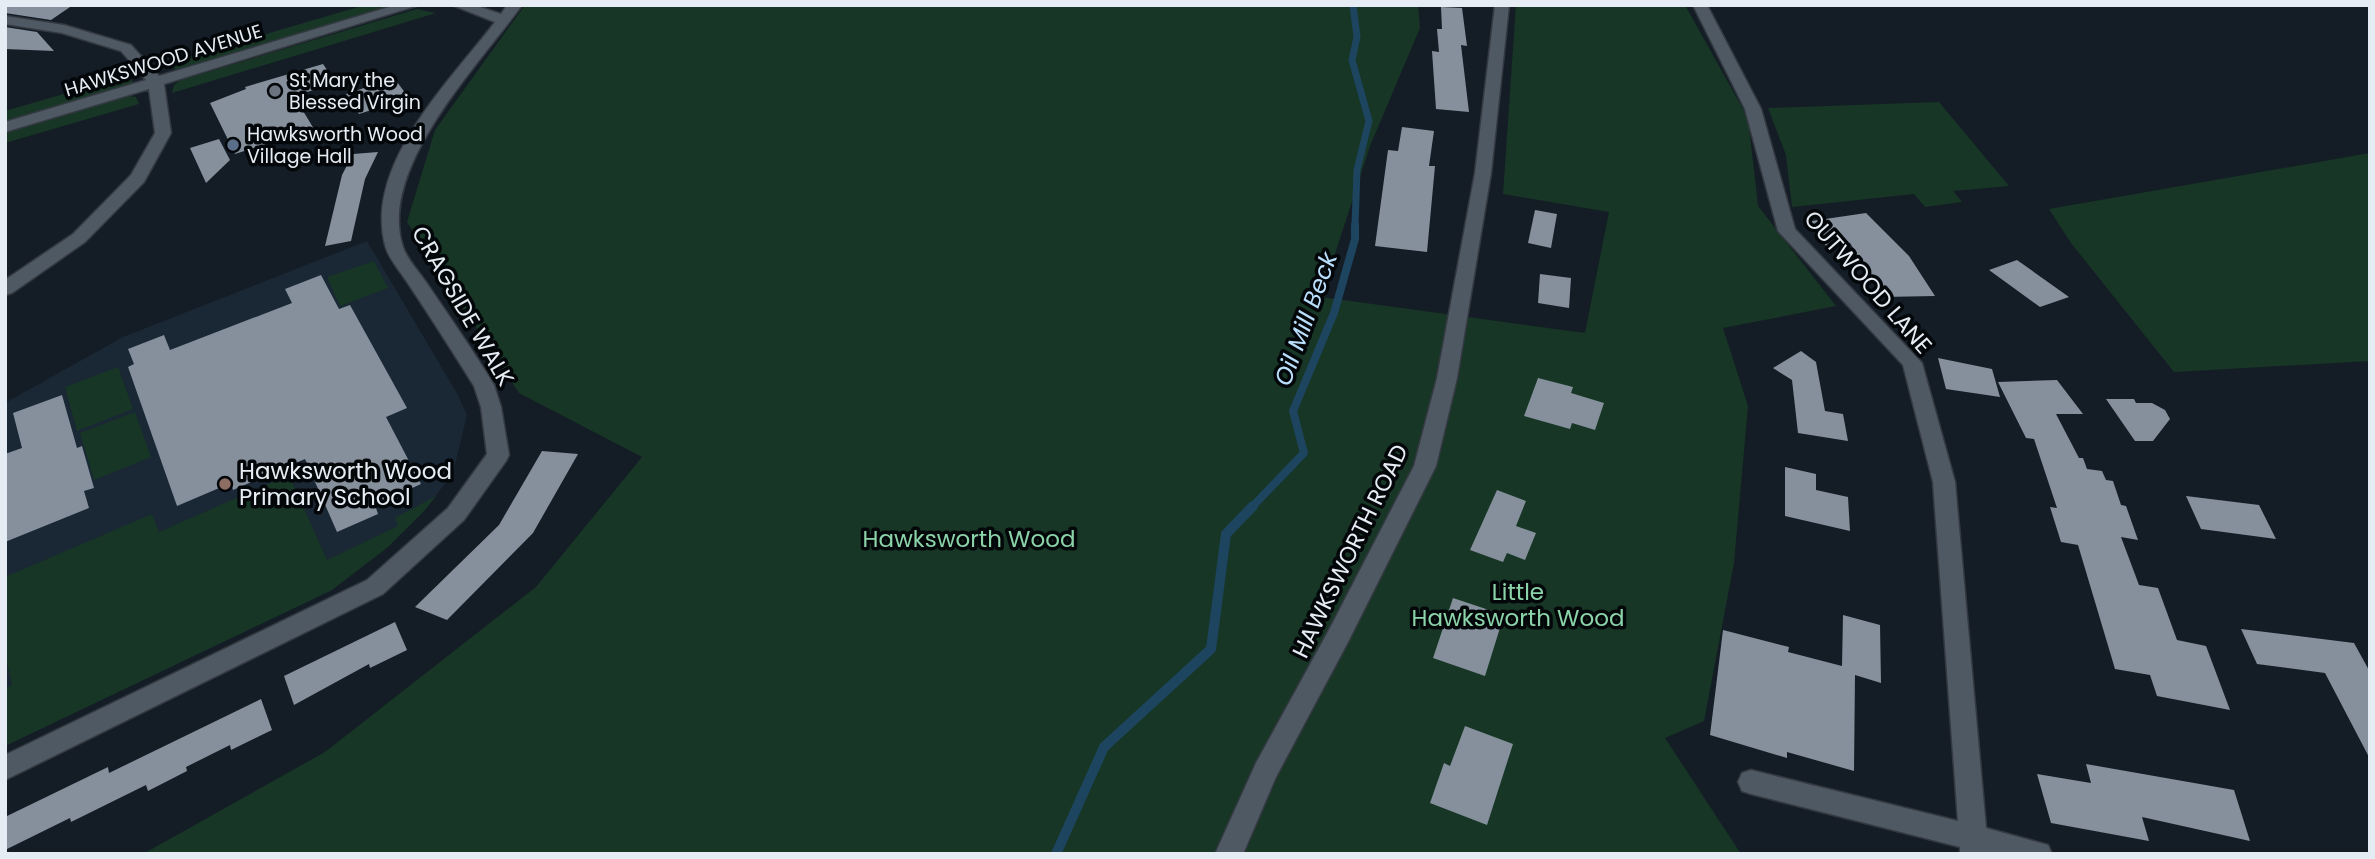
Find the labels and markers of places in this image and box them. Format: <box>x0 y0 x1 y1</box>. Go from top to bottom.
place label: St Mary the Blessed Virgin <box>289 67 421 116</box>
marker: St Mary the Blessed Virgin <box>267 83 283 99</box>
place label: Hawksworth Wood Village Hall <box>247 121 423 170</box>
marker: Hawksworth Wood Village Hall <box>225 137 241 153</box>
place label: Hawksworth Wood Primary School <box>239 455 452 513</box>
marker: Hawksworth Wood Primary School <box>217 476 233 492</box>

